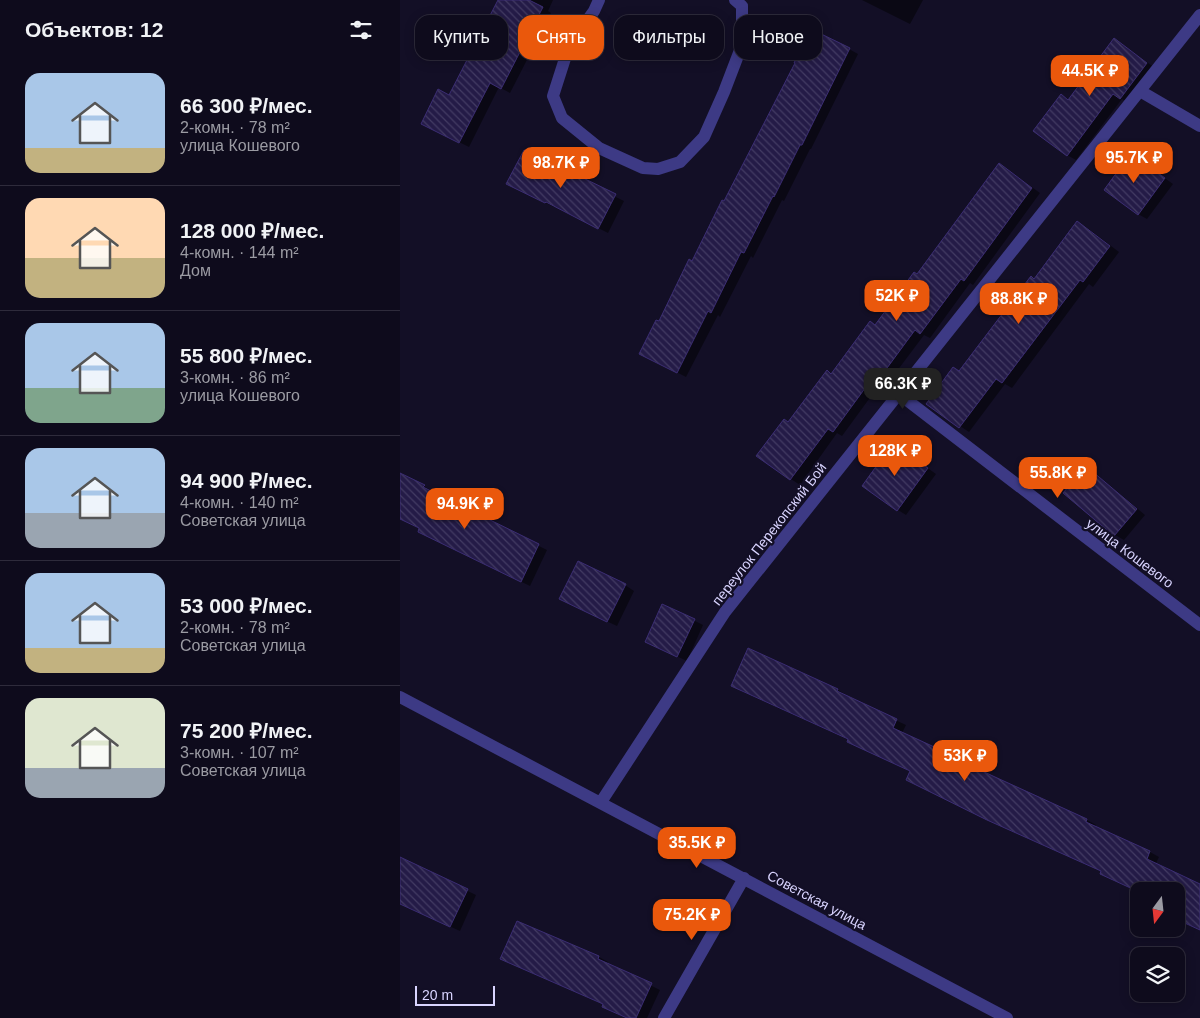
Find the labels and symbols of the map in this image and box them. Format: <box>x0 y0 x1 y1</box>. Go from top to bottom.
pin: 44.5K ₽ <box>1044 54 1136 97</box>
pin: 95.7K ₽ <box>1088 142 1180 184</box>
pin: 98.7K ₽ <box>515 146 607 189</box>
pin: 52K ₽ <box>862 280 932 322</box>
pin: 88.8K ₽ <box>973 282 1065 325</box>
pin: 66.3K ₽ <box>857 368 949 410</box>
pin: 128K ₽ <box>854 434 936 477</box>
pin: 55.8K ₽ <box>1012 456 1104 499</box>
street label: переулок Перекопский Бой <box>708 460 830 608</box>
pin: 94.9K ₽ <box>419 488 511 530</box>
street label: улица Кошевого <box>1083 515 1177 591</box>
pin: 53K ₽ <box>930 740 1000 782</box>
pin: 35.5K ₽ <box>651 826 743 869</box>
street label: Советская улица <box>765 867 869 933</box>
north arrow <box>1130 882 1185 938</box>
pin: 75.2K ₽ <box>646 898 738 941</box>
scale bar <box>415 983 495 1006</box>

